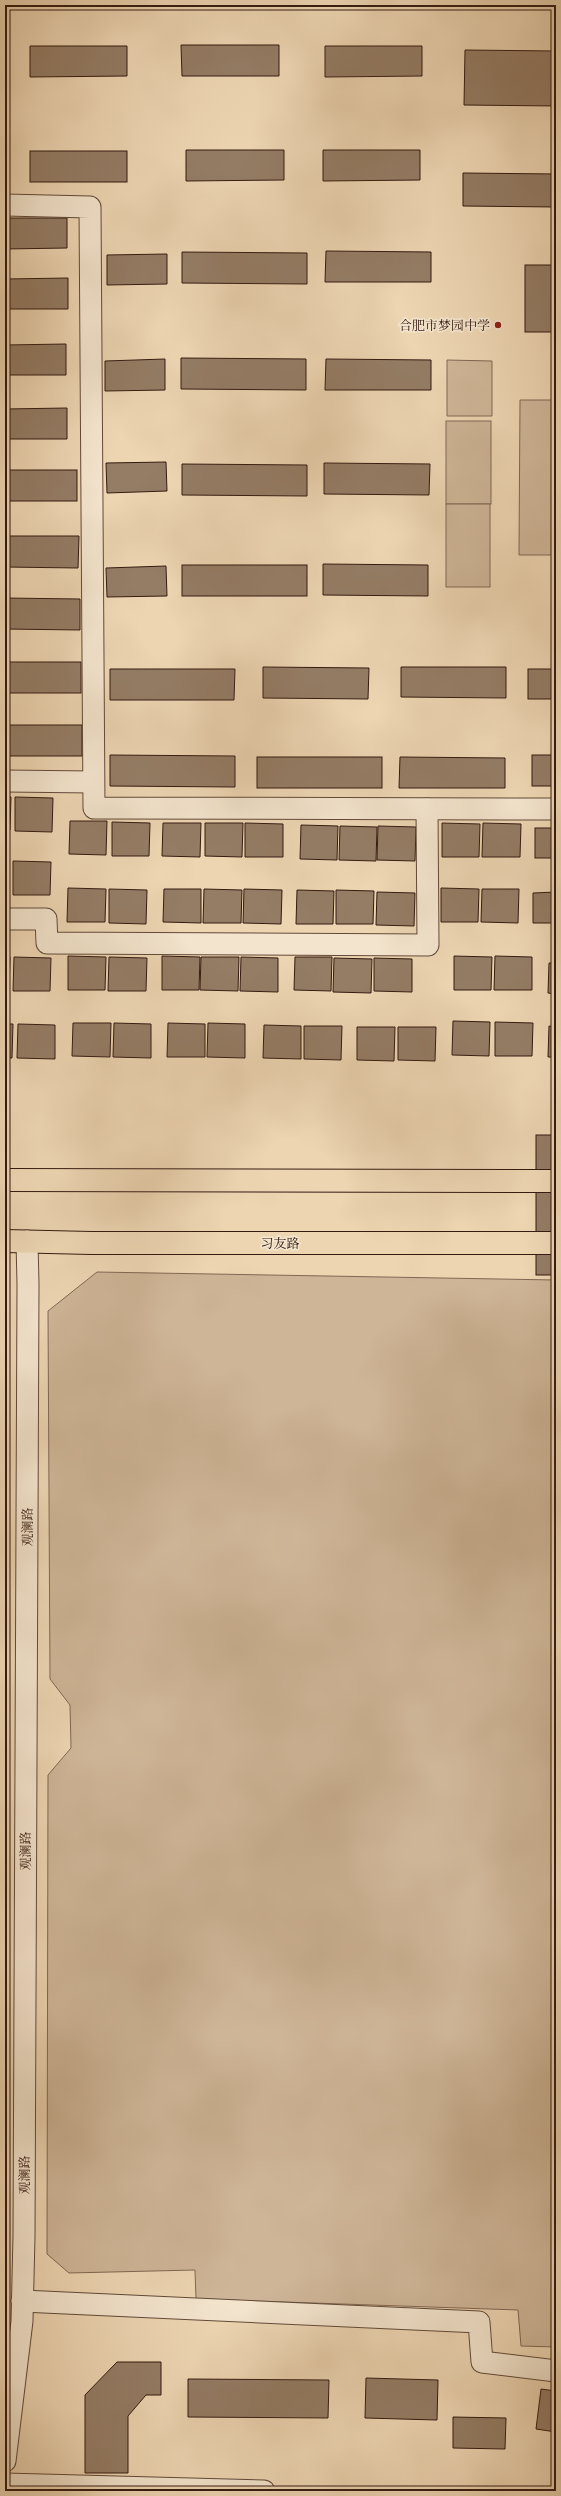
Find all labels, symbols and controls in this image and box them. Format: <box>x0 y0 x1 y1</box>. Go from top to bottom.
place label: 合肥市梦园中学 <box>399 318 490 333</box>
marker: 合肥市梦园中学 <box>493 320 503 330</box>
street label: 习友路 <box>260 1236 300 1251</box>
street label: 观澜路 <box>20 1507 35 1547</box>
street label: 观澜路 <box>18 1831 33 1871</box>
street label: 观澜路 <box>17 2155 32 2195</box>

